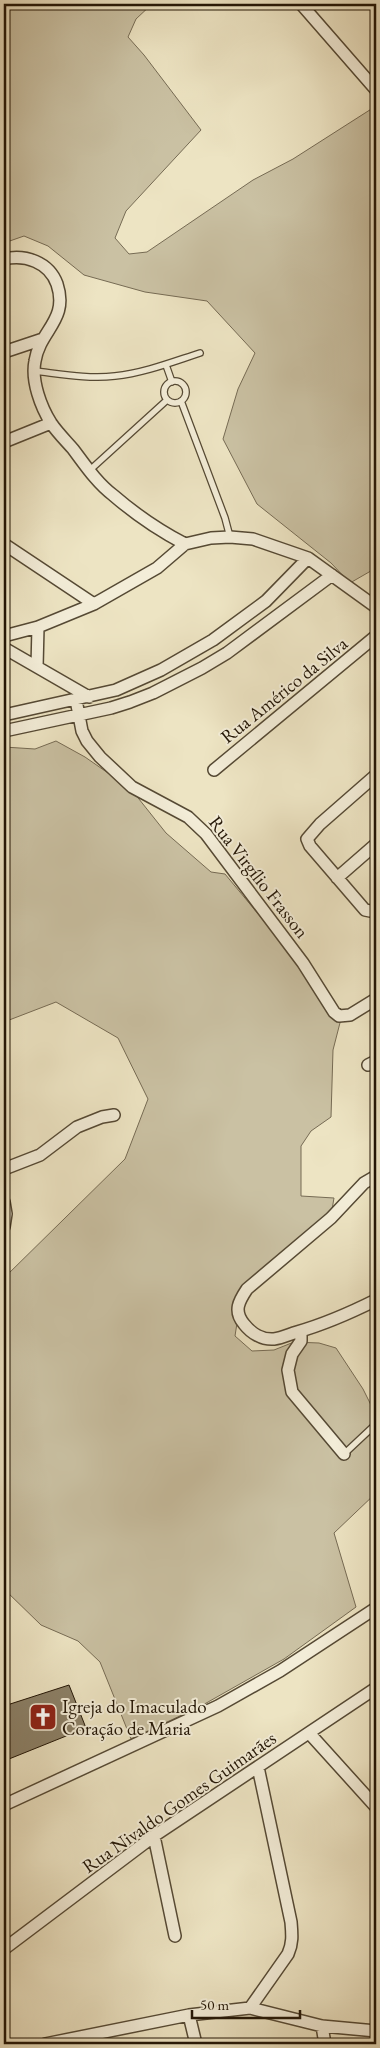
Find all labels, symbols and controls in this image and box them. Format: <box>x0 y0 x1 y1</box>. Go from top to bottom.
street label: Rua Américo da Silva <box>215 631 353 749</box>
street label: Rua Virgílio Frasson <box>203 811 315 943</box>
place label: Igreja do Imaculado Coração de Maria <box>62 1694 207 1741</box>
church icon: Igreja do Imaculado Coração de Maria <box>28 1702 58 1732</box>
street label: Rua Nivaldo Gomes Guimarães <box>77 1725 281 1879</box>
scale bar <box>192 1988 300 2020</box>
text: 50 m <box>200 1995 229 2014</box>

